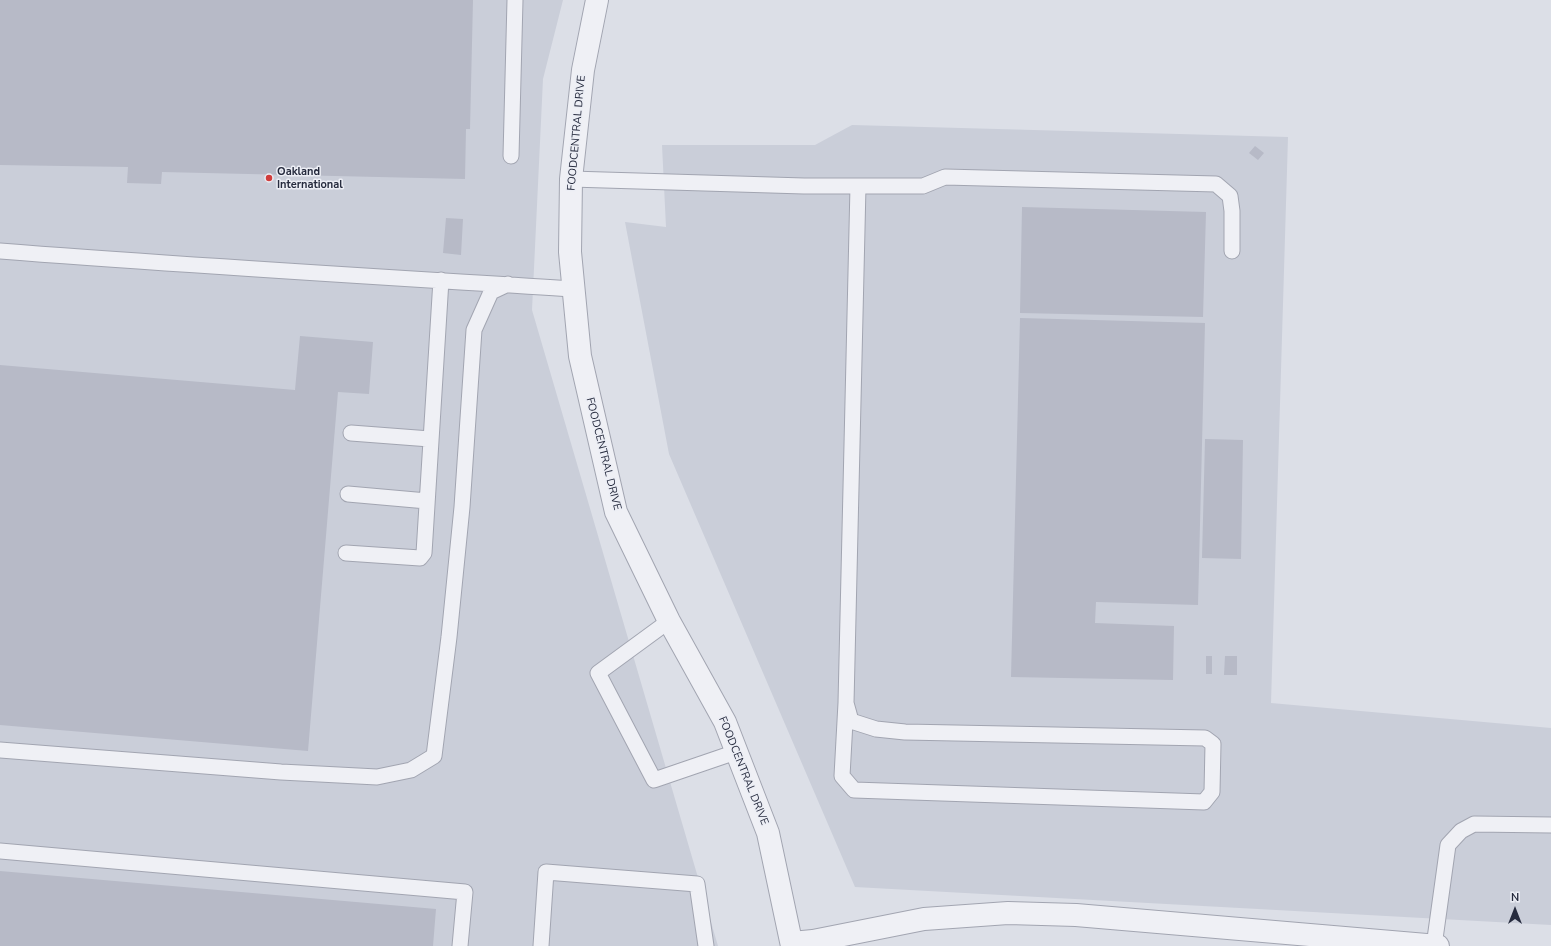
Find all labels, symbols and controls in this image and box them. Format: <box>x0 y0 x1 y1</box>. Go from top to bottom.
street label: FOODCENTRAL DRIVE <box>565 75 589 191</box>
place label: Oakland International <box>277 165 343 191</box>
marker: Oakland International <box>264 173 274 183</box>
street label: FOODCENTRAL DRIVE <box>583 396 623 512</box>
street label: FOODCENTRAL DRIVE <box>715 715 771 827</box>
north arrow <box>1495 890 1535 930</box>
text: N <box>1511 890 1519 905</box>

